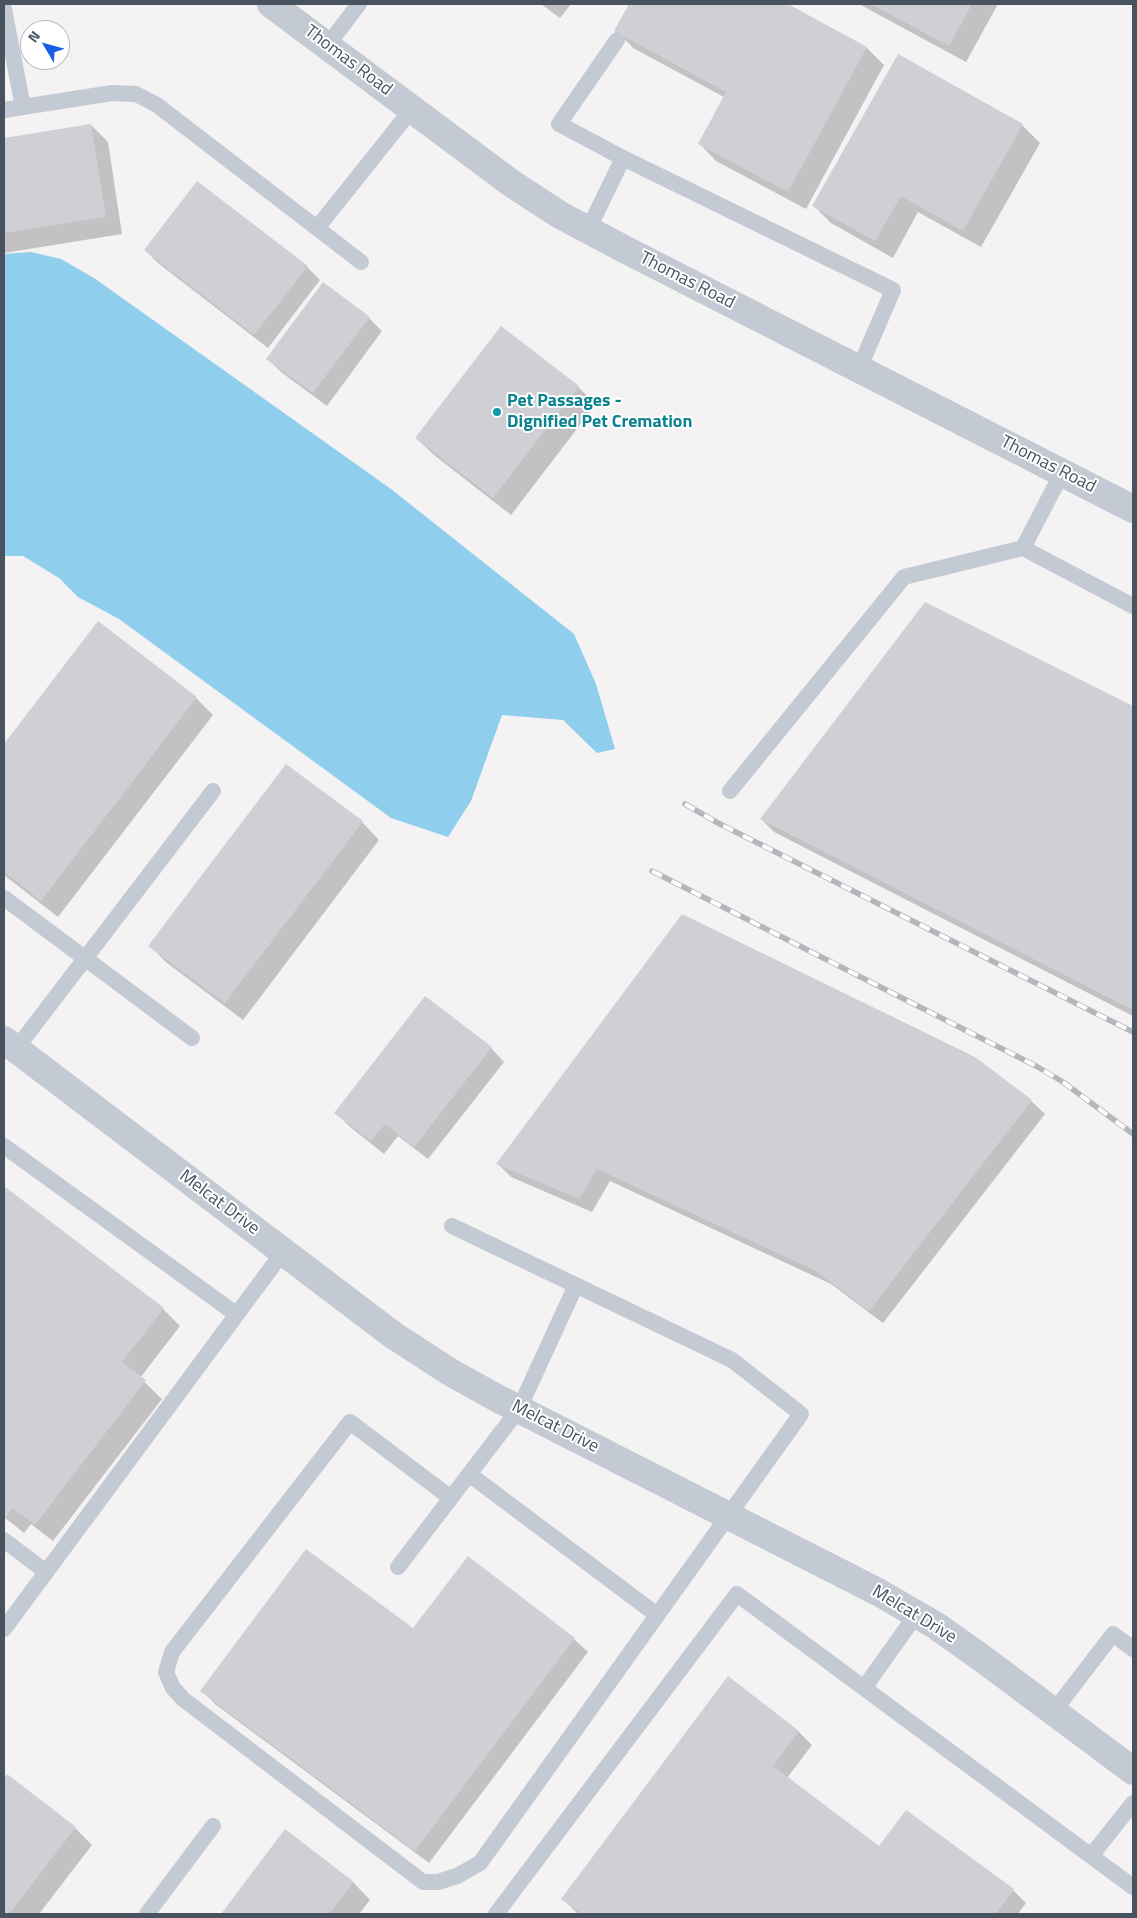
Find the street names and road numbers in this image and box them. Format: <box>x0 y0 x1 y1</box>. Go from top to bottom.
street label: Thomas Road <box>300 21 396 101</box>
street label: Thomas Road <box>636 248 738 314</box>
street label: Thomas Road <box>997 432 1099 498</box>
street label: Melcat Drive <box>175 1166 263 1240</box>
street label: Melcat Drive <box>508 1396 602 1458</box>
street label: Melcat Drive <box>868 1581 960 1649</box>

